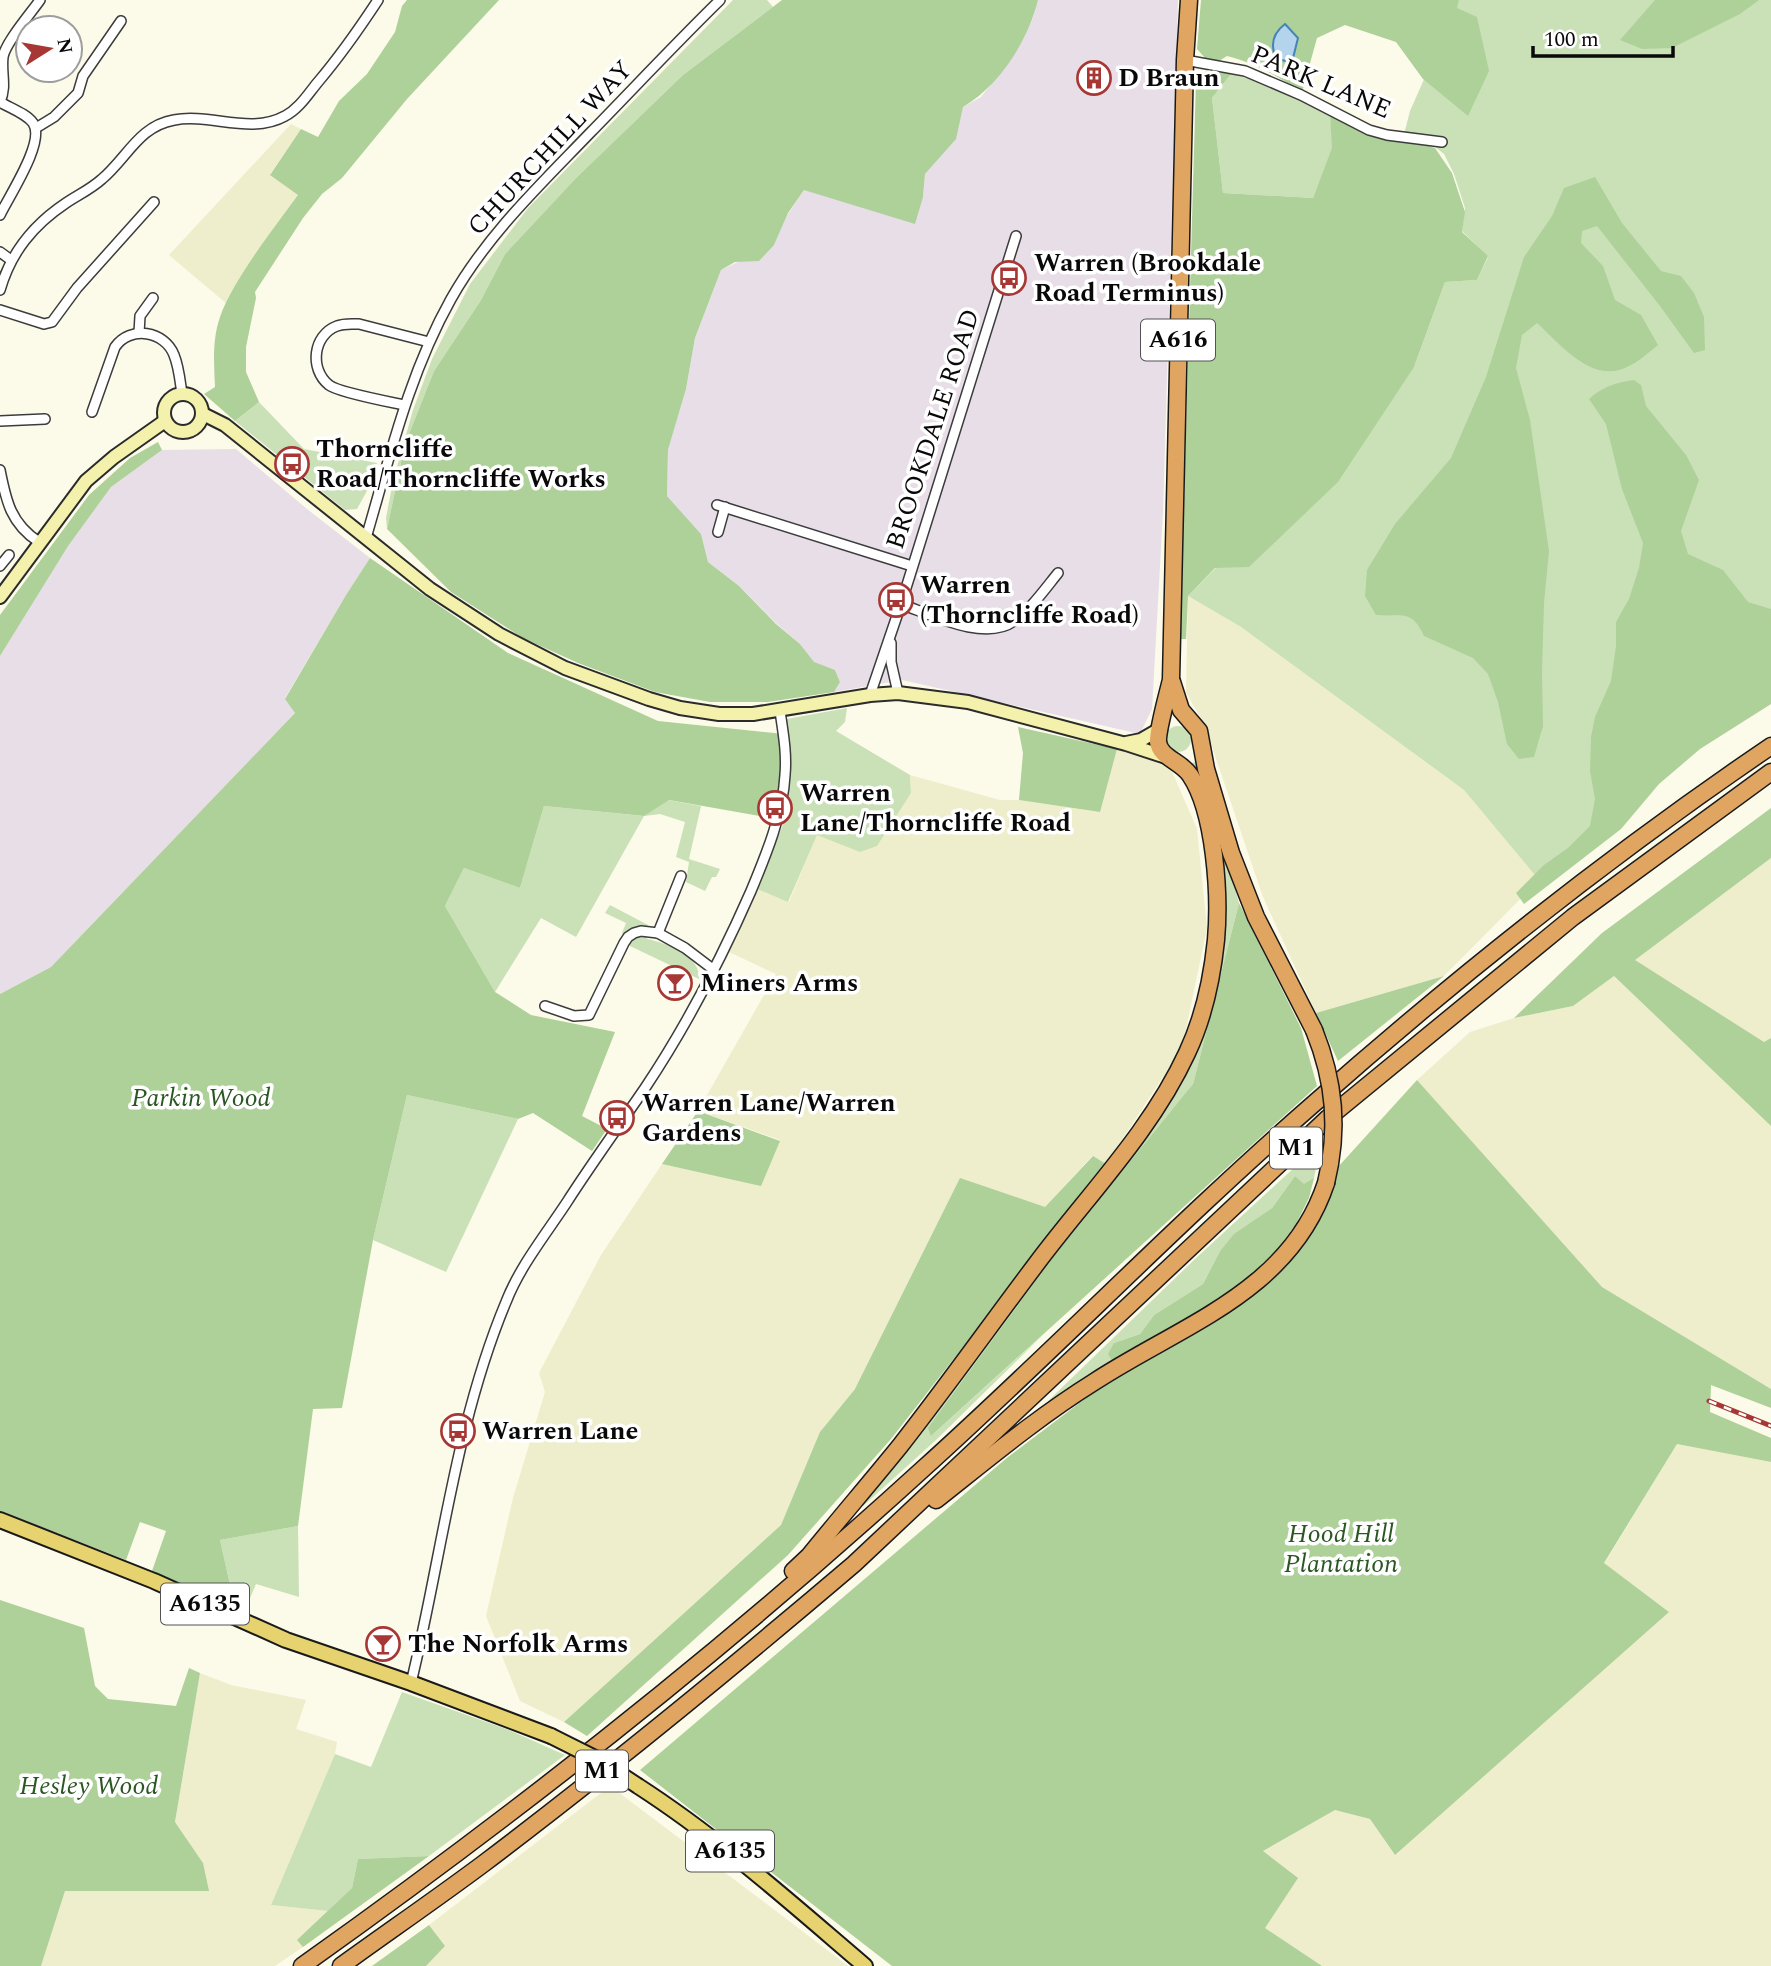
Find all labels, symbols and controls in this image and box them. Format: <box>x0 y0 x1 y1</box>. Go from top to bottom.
north arrow <box>14 14 84 84</box>
scale bar <box>1533 14 1673 58</box>
text: 100 m <box>1544 24 1599 56</box>
street label: PARK LANE <box>1244 34 1398 130</box>
text: N <box>49 36 80 56</box>
street label: CHURCHILL WAY <box>458 51 642 245</box>
place label: D Braun <box>1118 58 1220 98</box>
building icon: D Braun <box>1075 59 1113 97</box>
place label: Warren (Brookdale Road Terminus) <box>1034 243 1261 313</box>
bus stop icon: Warren (Brookdale Road Terminus) <box>990 259 1028 297</box>
street label: BROOKDALE ROAD <box>875 304 991 554</box>
road number: A616 <box>1141 320 1215 360</box>
place label: Thorncliffe Road/Thorncliffe Works <box>316 429 606 499</box>
bus stop icon: Thorncliffe Road/Thorncliffe Works <box>273 445 311 483</box>
place label: Warren (Thorncliffe Road) <box>920 565 1139 635</box>
bus stop icon: Warren (Thorncliffe Road) <box>877 581 915 619</box>
place label: Warren Lane/Thorncliffe Road <box>800 773 1071 843</box>
bus stop icon: Warren Lane/Thorncliffe Road <box>756 789 794 827</box>
place label: Miners Arms <box>700 963 858 1003</box>
bar icon: Miners Arms <box>656 964 694 1002</box>
park label: Parkin Wood <box>131 1078 271 1118</box>
place label: Warren Lane/Warren Gardens <box>642 1083 896 1153</box>
bus stop icon: Warren Lane/Warren Gardens <box>598 1099 636 1137</box>
road number: M1 <box>1270 1128 1322 1168</box>
place label: Warren Lane <box>482 1411 638 1451</box>
bus stop icon: Warren Lane <box>439 1412 477 1450</box>
park label: Hood Hill Plantation <box>1284 1514 1398 1584</box>
road number: A6135 <box>161 1584 249 1624</box>
place label: The Norfolk Arms <box>408 1624 628 1664</box>
bar icon: The Norfolk Arms <box>364 1625 402 1663</box>
road number: M1 <box>576 1750 628 1792</box>
park label: Hesley Wood <box>20 1766 159 1806</box>
road number: A6135 <box>686 1830 774 1872</box>

